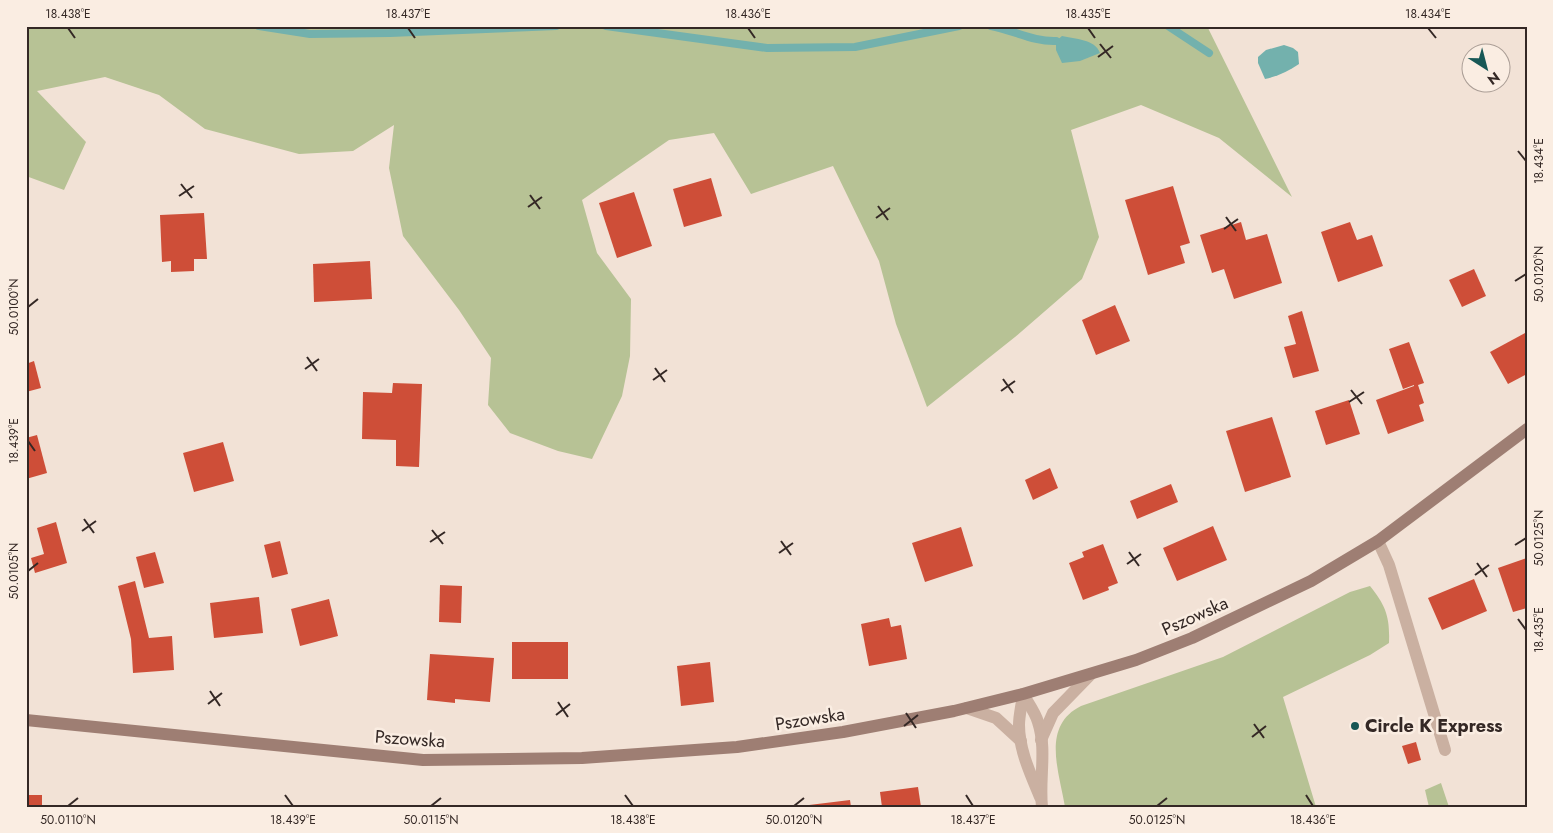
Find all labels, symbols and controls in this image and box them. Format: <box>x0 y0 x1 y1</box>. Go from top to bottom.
text: 18.438°E <box>45 5 91 23</box>
text: 18.437°E <box>386 5 430 23</box>
text: 18.436°E <box>725 5 771 23</box>
text: 18.435°E <box>1065 5 1111 23</box>
text: 18.434°E <box>1405 5 1451 23</box>
north arrow <box>1460 42 1510 92</box>
text: N <box>1483 67 1504 90</box>
text: 18.434°E <box>1530 138 1548 184</box>
text: 50.0120°N <box>1530 246 1548 302</box>
text: 50.0100°N <box>5 278 23 336</box>
text: 18.439°E <box>5 418 23 464</box>
text: 50.0125°N <box>1530 510 1548 566</box>
text: 50.0105°N <box>5 543 23 599</box>
street label: Pszowska <box>1158 590 1232 642</box>
text: 18.435°E <box>1530 607 1548 653</box>
street label: Pszowska <box>773 701 847 737</box>
place label: Circle K Express <box>1365 713 1503 739</box>
marker: Circle K Express <box>1349 720 1361 732</box>
street label: Pszowska <box>374 724 446 754</box>
text: 50.0110°N <box>40 811 96 829</box>
text: 18.439°E <box>270 811 316 829</box>
text: 50.0115°N <box>404 811 458 829</box>
text: 18.438°E <box>610 811 656 829</box>
text: 50.0120°N <box>766 811 822 829</box>
text: 18.437°E <box>951 811 995 829</box>
text: 50.0125°N <box>1129 811 1185 829</box>
text: 18.436°E <box>1290 811 1336 829</box>

